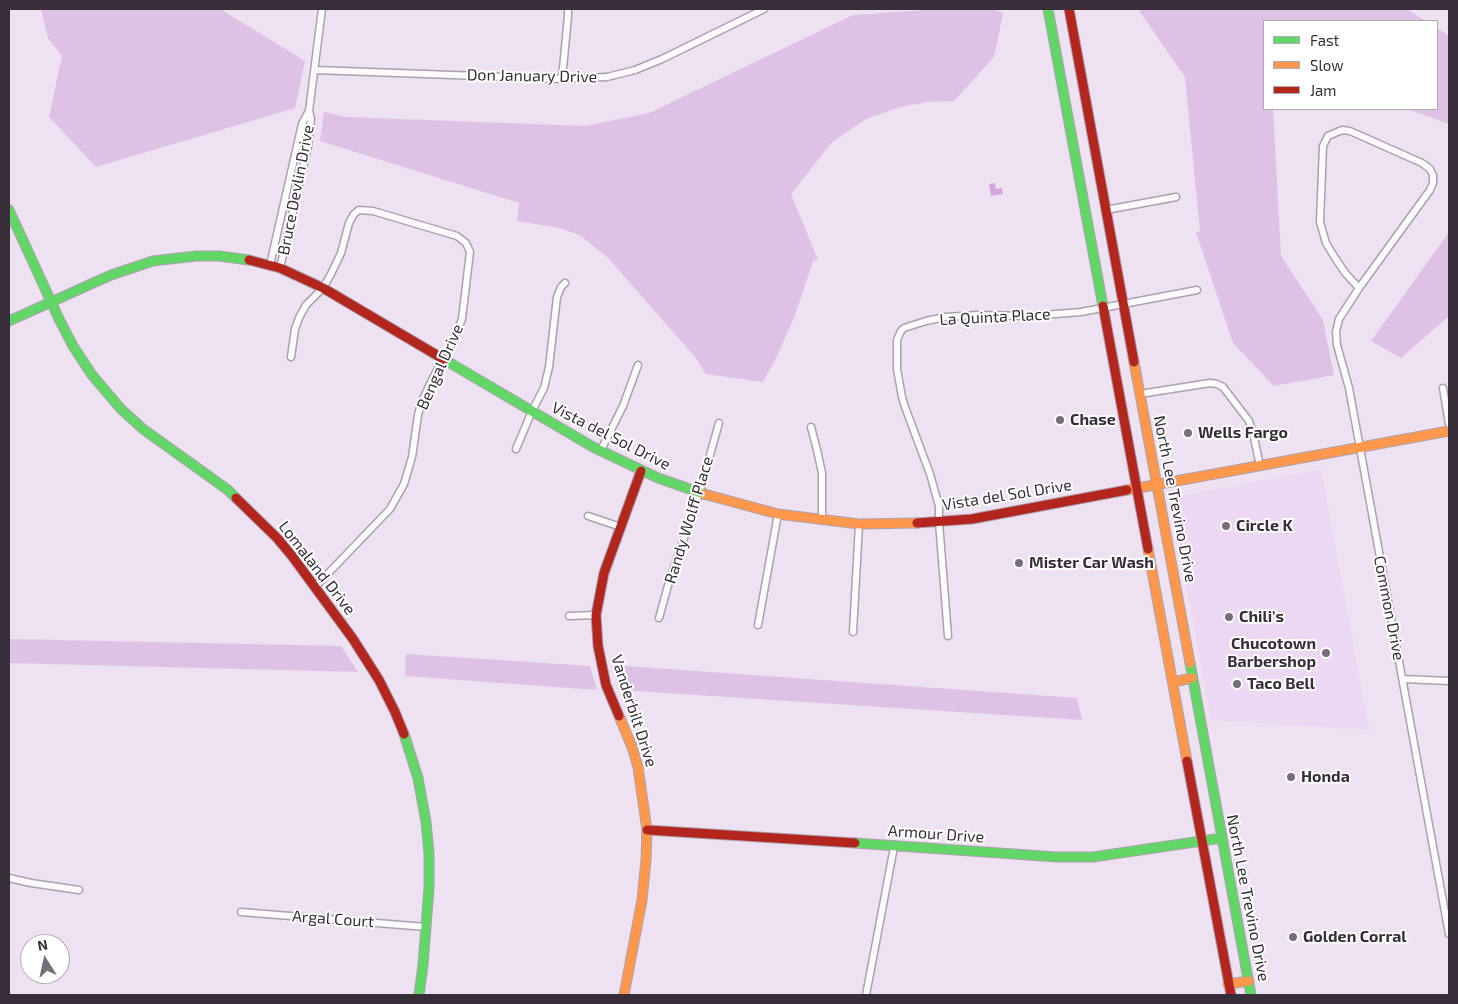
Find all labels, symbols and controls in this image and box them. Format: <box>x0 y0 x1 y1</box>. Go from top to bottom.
legend <box>1263 20 1438 110</box>
text: Fast <box>1310 31 1339 49</box>
text: Slow <box>1310 56 1344 74</box>
street label: Don January Drive <box>467 65 597 87</box>
text: Jam <box>1310 81 1336 99</box>
street label: Bruce Devlin Drive <box>274 123 318 257</box>
street label: La Quinta Place <box>939 304 1051 330</box>
street label: Bengal Drive <box>413 321 467 413</box>
street label: Vista del Sol Drive <box>548 398 674 474</box>
place label: Chase <box>1070 410 1116 430</box>
marker: Chase <box>1054 414 1066 426</box>
street label: North Lee Trevino Drive <box>1149 414 1201 584</box>
place label: Wells Fargo <box>1198 423 1288 443</box>
marker: Wells Fargo <box>1182 427 1194 439</box>
street label: Randy Wolff Place <box>661 454 717 586</box>
street label: Vista del Sol Drive <box>941 475 1073 515</box>
place label: Circle K <box>1236 516 1293 536</box>
street label: Lomaland Drive <box>274 517 360 619</box>
marker: Circle K <box>1220 520 1232 532</box>
place label: Mister Car Wash <box>1029 553 1154 573</box>
street label: Common Drive <box>1369 554 1409 662</box>
marker: Mister Car Wash <box>1013 557 1025 569</box>
place label: Chili's <box>1239 607 1284 627</box>
marker: Chili's <box>1223 611 1235 623</box>
place label: Chucotown Barbershop <box>1227 634 1316 672</box>
marker: Chucotown Barbershop <box>1320 647 1332 659</box>
street label: Vanderbilt Drive <box>607 652 661 770</box>
place label: Taco Bell <box>1247 674 1315 694</box>
marker: Taco Bell <box>1231 678 1243 690</box>
place label: Honda <box>1301 767 1350 787</box>
marker: Honda <box>1285 771 1297 783</box>
street label: North Lee Trevino Drive <box>1222 813 1274 983</box>
street label: Armour Drive <box>887 821 985 847</box>
street label: Argal Court <box>291 907 375 931</box>
place label: Golden Corral <box>1303 927 1407 947</box>
marker: Golden Corral <box>1287 931 1299 943</box>
north arrow <box>20 934 70 984</box>
text: N <box>36 935 49 954</box>

